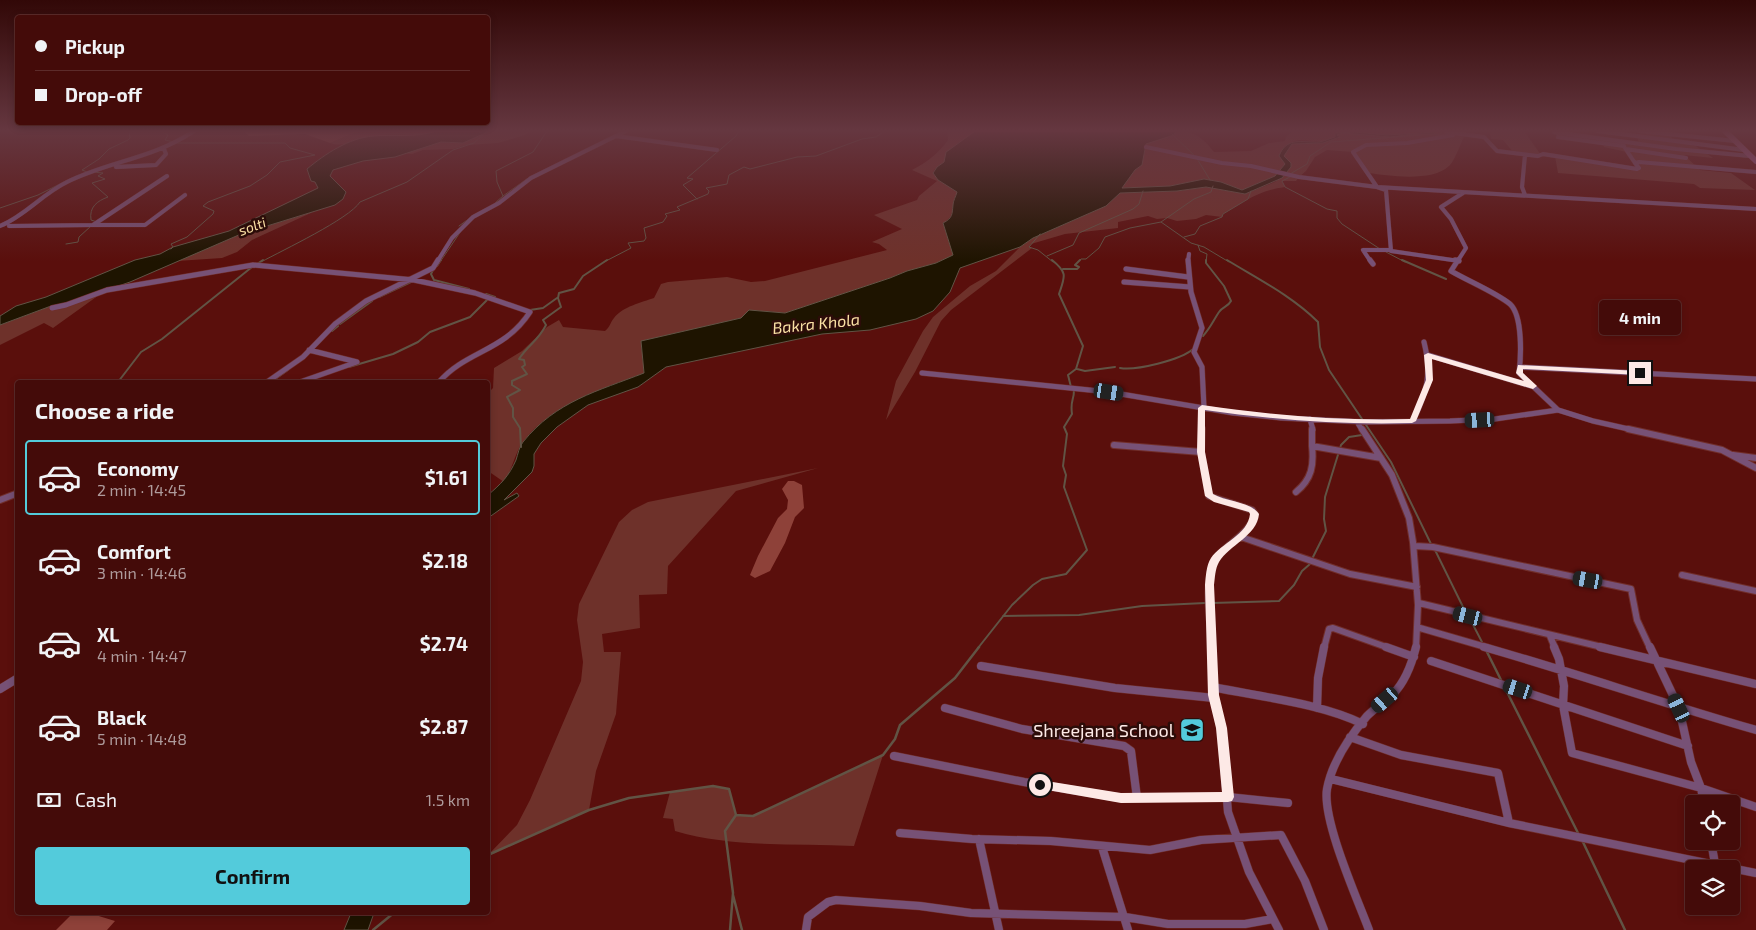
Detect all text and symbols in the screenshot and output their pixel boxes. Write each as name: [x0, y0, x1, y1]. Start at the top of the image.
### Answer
text: Pickup: [65, 35, 125, 58]
text: Drop-off: [65, 83, 142, 106]
water label: solti: [236, 213, 268, 239]
callout: 4 min: [1599, 300, 1681, 336]
text: 4 min: [1619, 308, 1661, 327]
water label: Bakra Khola: [771, 309, 861, 337]
route end: [1629, 362, 1651, 384]
car: [1093, 382, 1124, 402]
text: Choose a ride: [35, 397, 174, 423]
car: [1464, 412, 1495, 428]
icon: car: [37, 455, 82, 500]
text: Economy: [97, 457, 179, 480]
text: $1.61: [425, 466, 468, 489]
text: 2 min · 14:45: [97, 480, 186, 499]
icon: car: [37, 538, 82, 583]
text: Comfort: [97, 540, 171, 563]
text: $2.18: [422, 549, 468, 572]
text: 3 min · 14:46: [97, 563, 187, 582]
car: [1571, 570, 1604, 590]
car: [1451, 605, 1484, 627]
icon: car: [37, 621, 82, 666]
text: XL: [97, 623, 119, 646]
text: $2.74: [420, 632, 468, 655]
text: 4 min · 14:47: [97, 646, 187, 665]
car: [1501, 677, 1534, 701]
car: [1368, 684, 1401, 716]
car: [1665, 691, 1692, 725]
icon: car: [37, 704, 82, 749]
text: Black: [97, 706, 147, 729]
text: $2.87: [419, 715, 468, 738]
school or university icon: Shreejana School: [1179, 717, 1205, 743]
place label: Shreejana School: [1033, 719, 1175, 741]
text: 5 min · 14:48: [97, 729, 187, 748]
route start: [1029, 774, 1051, 796]
icon: cash: [35, 786, 63, 814]
text: Cash: [75, 788, 117, 811]
text: 1.5 km: [426, 790, 470, 809]
map controls: [1685, 795, 1740, 915]
button: locate: [1685, 795, 1740, 850]
button: Confirm: [35, 847, 470, 905]
button: layers: [1685, 860, 1740, 915]

